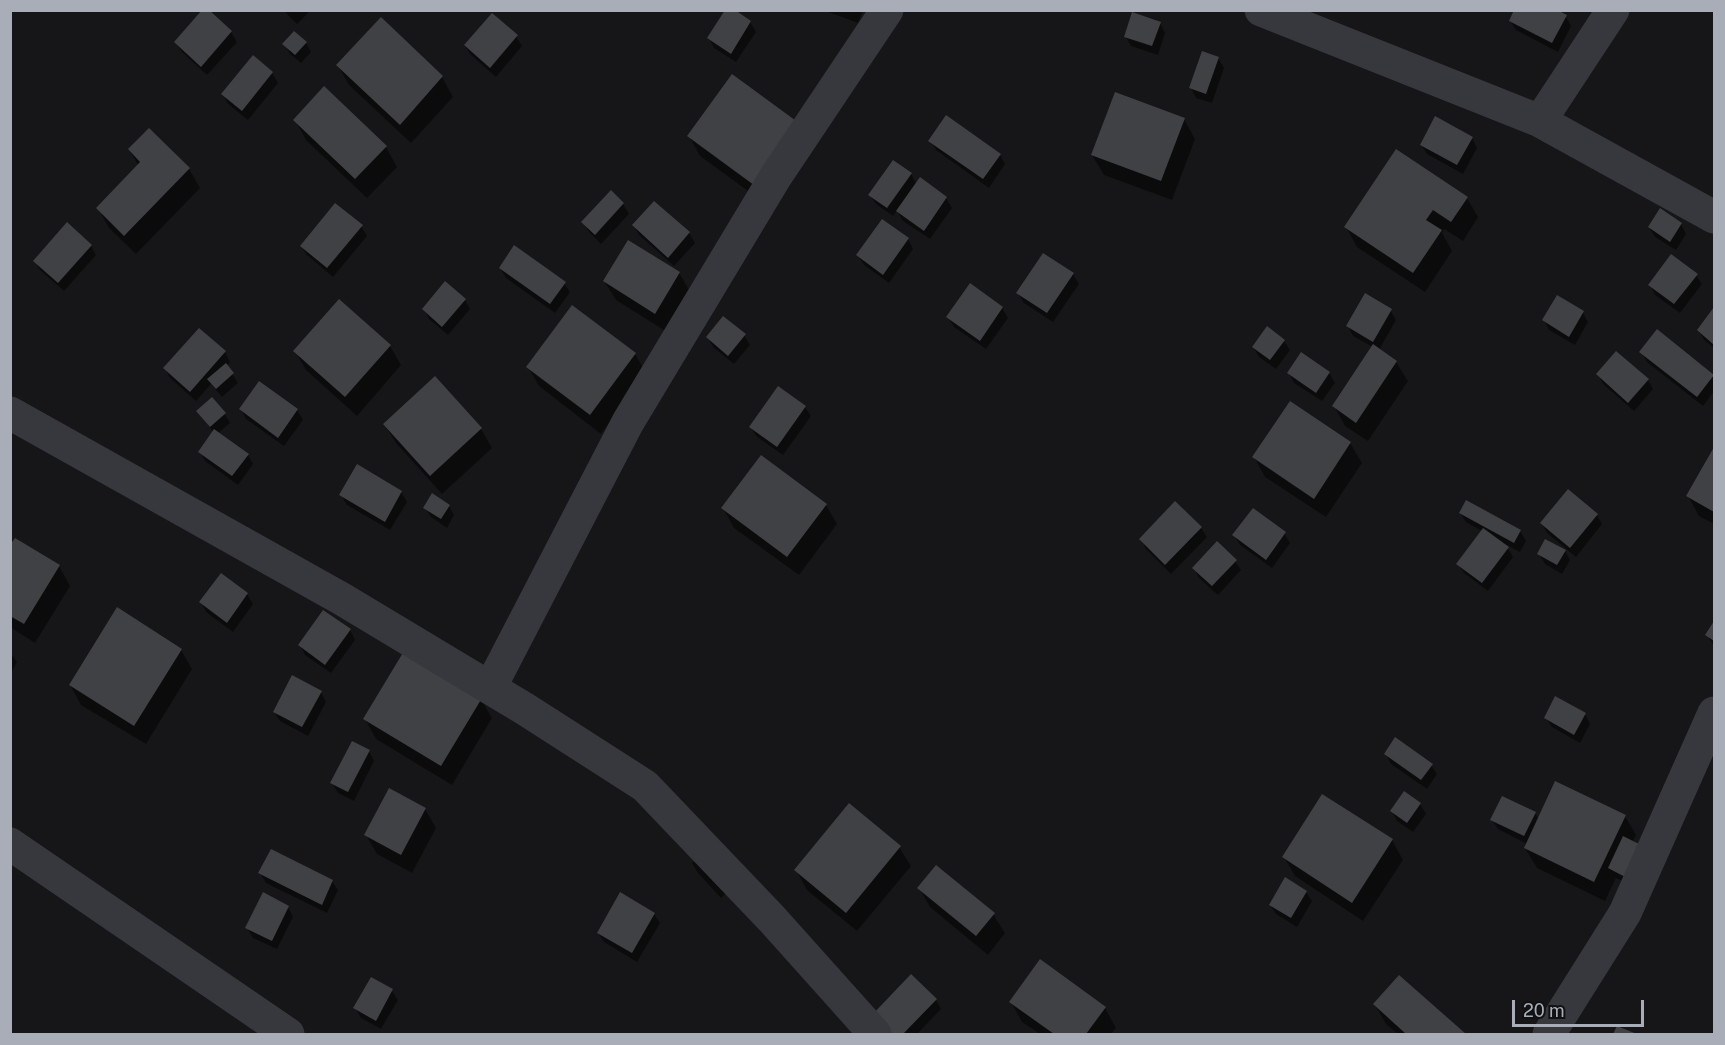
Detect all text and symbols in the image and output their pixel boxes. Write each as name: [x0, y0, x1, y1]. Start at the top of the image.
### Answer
scale bar: [1515, 988, 1647, 1026]
text: 20 m: [1523, 1000, 1565, 1021]

